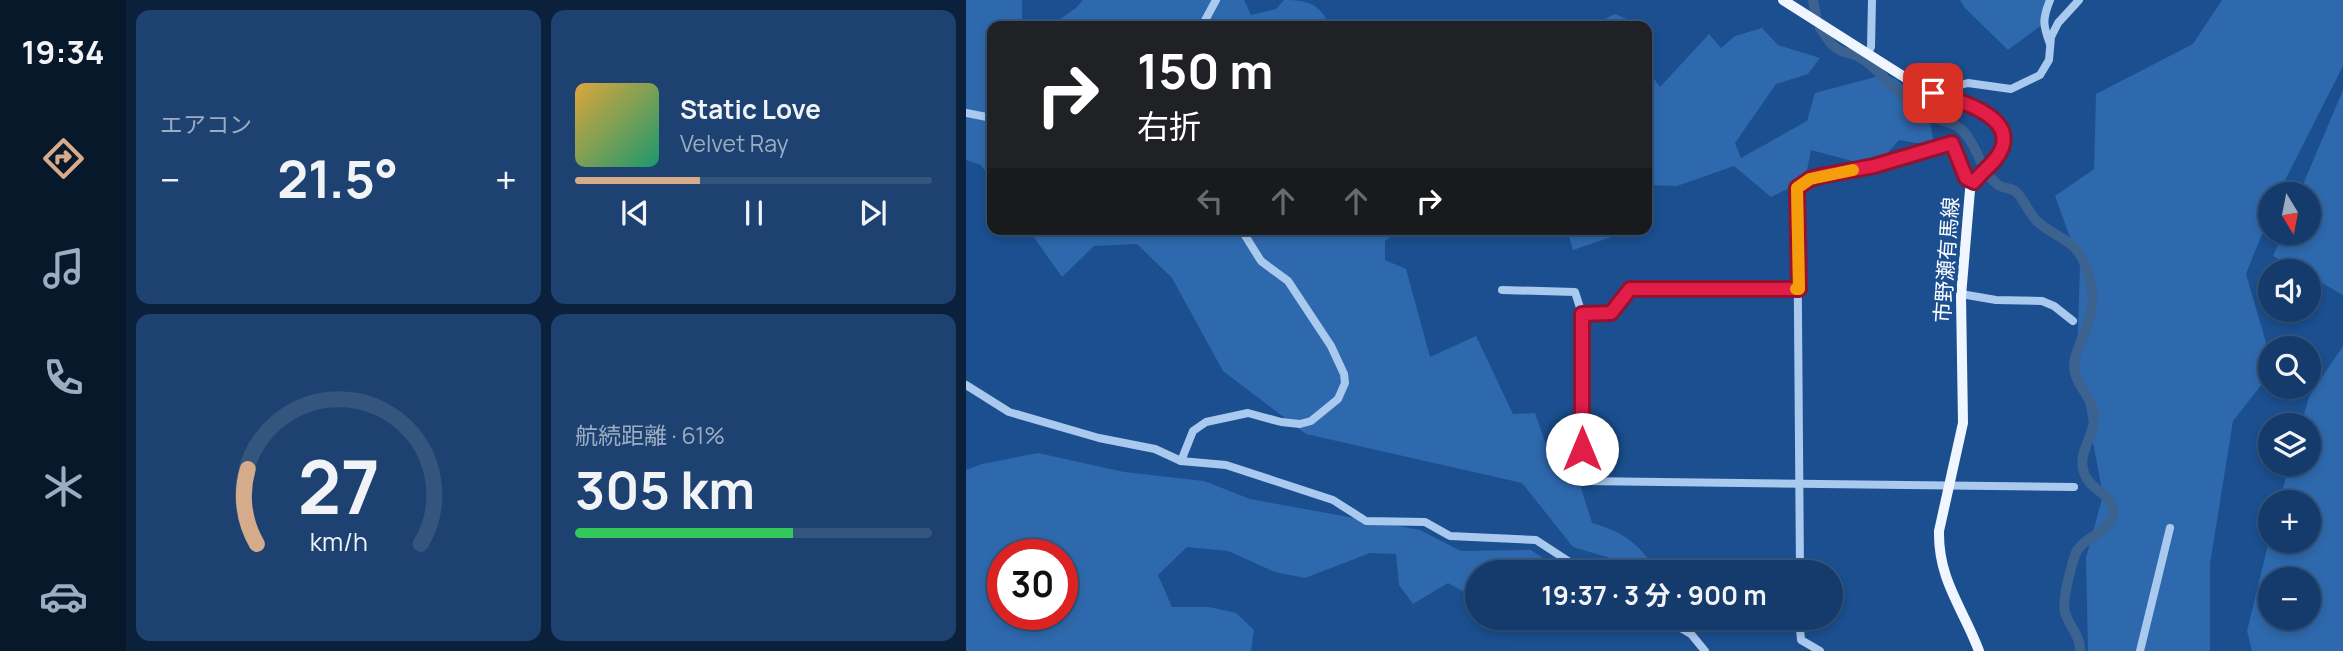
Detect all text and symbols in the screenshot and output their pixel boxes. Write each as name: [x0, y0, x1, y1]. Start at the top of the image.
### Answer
text: 19:34: [22, 30, 104, 74]
text: 150 m: [1137, 37, 1273, 104]
icon: right: [1022, 49, 1113, 140]
pin: [1903, 63, 1963, 123]
icon: arrive: [1914, 74, 1952, 112]
text: Static Love: [680, 91, 821, 127]
text: 右折: [1137, 104, 1201, 148]
text: エアコン: [160, 108, 252, 140]
text: Velvet Ray: [680, 127, 789, 159]
icon: directions: [39, 134, 88, 183]
text: 21.5°: [277, 143, 398, 214]
text: −: [160, 153, 181, 205]
text: +: [495, 153, 517, 205]
icon: left: [1191, 182, 1229, 220]
icon: ahead: [1264, 182, 1302, 220]
icon: ahead: [1337, 182, 1375, 220]
icon: right: [1410, 182, 1448, 220]
north arrow: [2258, 182, 2320, 245]
map controls: [2258, 182, 2321, 630]
icon: previous: [616, 194, 654, 232]
icon: pause: [735, 194, 773, 232]
icon: next: [854, 194, 892, 232]
street label: 市野瀬有馬線: [1928, 196, 1964, 324]
icon: music: [39, 244, 88, 293]
button: sound: [2258, 259, 2321, 322]
button: search: [2258, 336, 2321, 399]
icon: phone: [39, 353, 88, 402]
position arrow: [1545, 412, 1619, 486]
button: layers: [2258, 413, 2321, 476]
text: 航続距離 · 61%: [575, 419, 725, 451]
text: 27: [297, 436, 380, 536]
text: 305 km: [575, 454, 755, 525]
icon: climate: [39, 462, 88, 511]
button: +: [2258, 490, 2321, 553]
text: km/h: [309, 523, 368, 558]
speed limit sign: 30: [987, 539, 1078, 630]
button: −: [2258, 567, 2321, 630]
icon: car: [39, 572, 88, 621]
text: 19:37 · 3 分 · 900 m: [1541, 577, 1767, 613]

